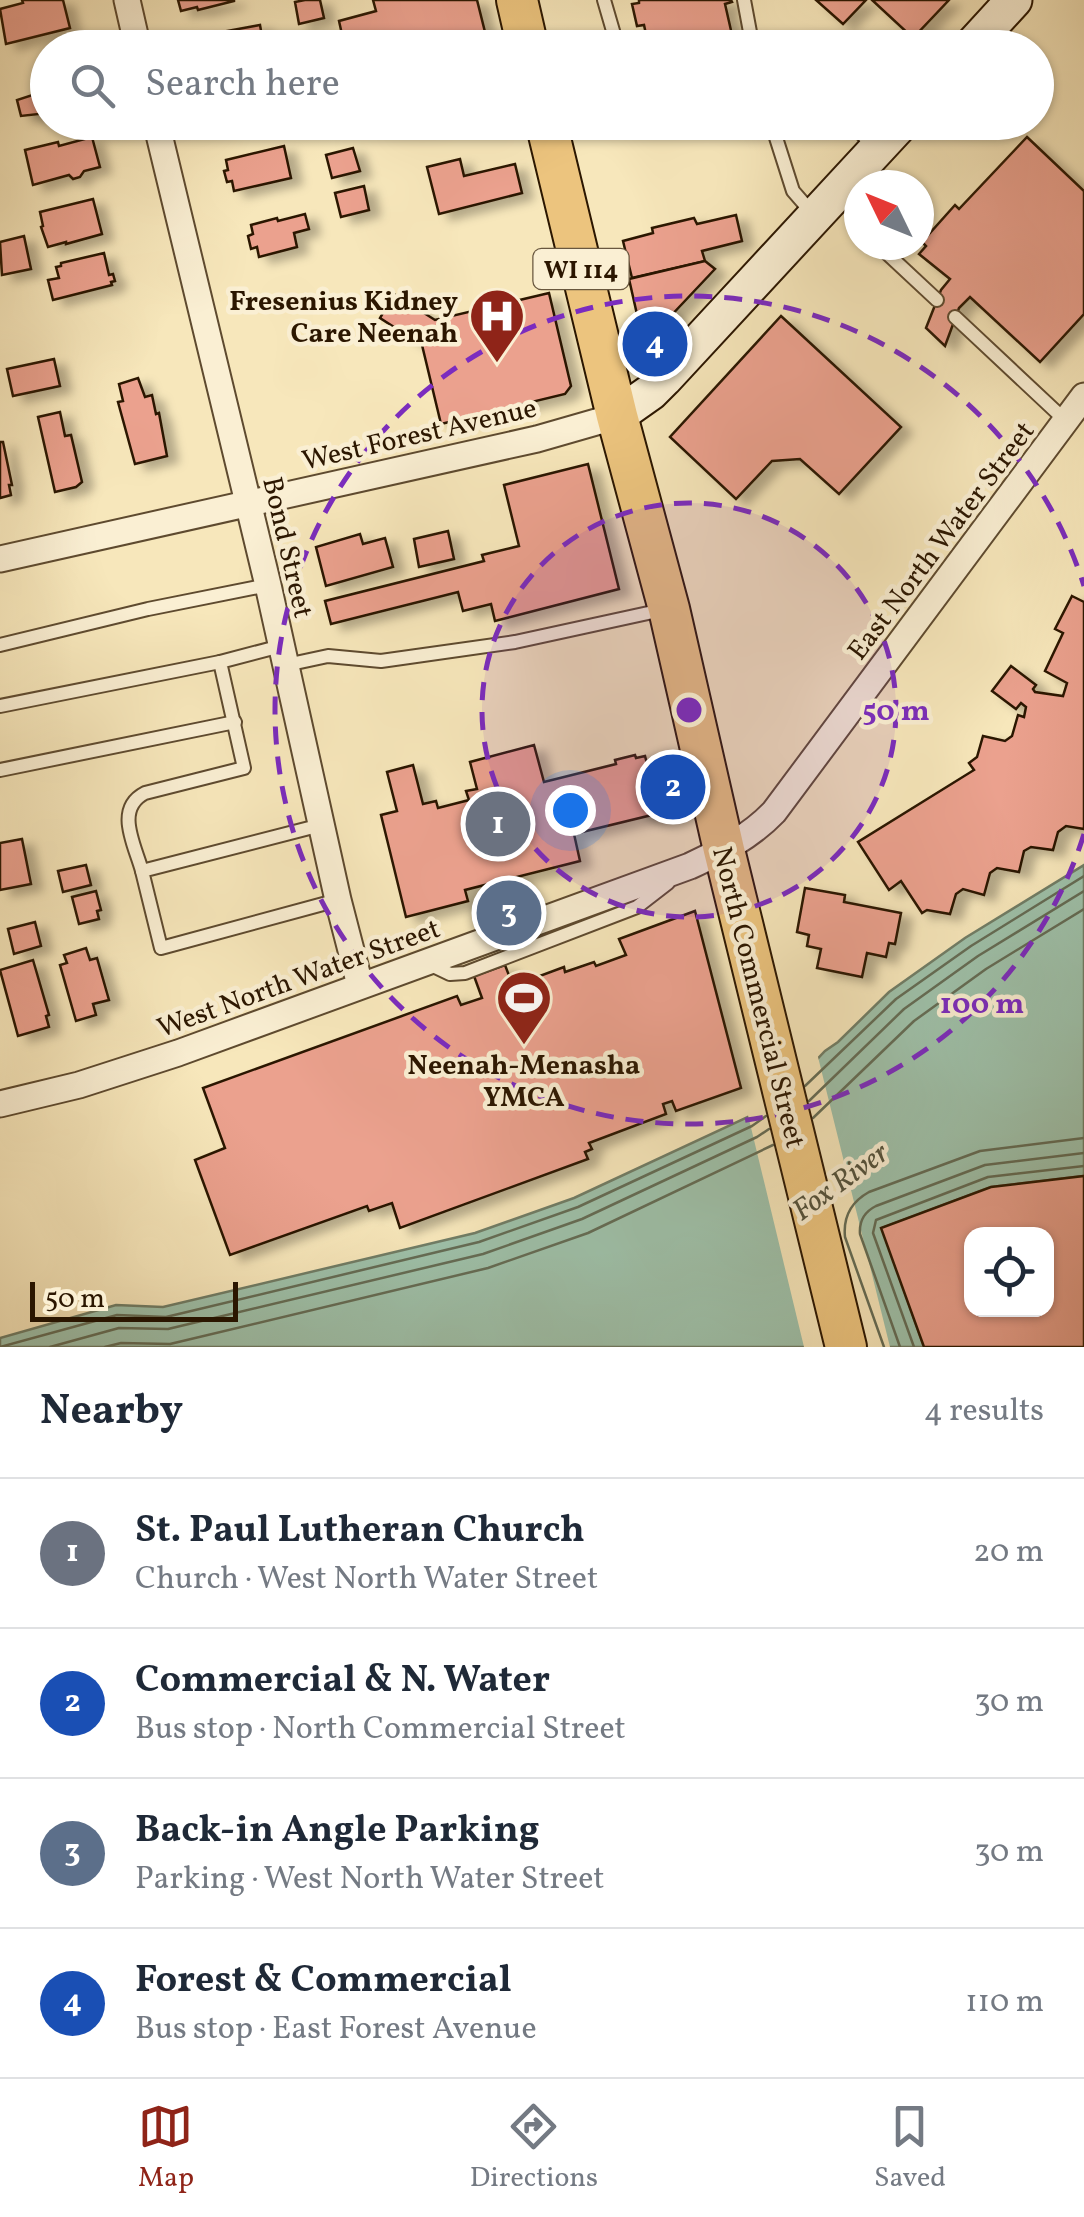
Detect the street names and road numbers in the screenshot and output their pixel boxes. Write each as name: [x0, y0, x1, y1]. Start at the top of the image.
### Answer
road number: WI 114: [534, 249, 628, 289]
street label: West Forest Avenue: [298, 389, 541, 481]
street label: East North Water Street: [839, 414, 1045, 669]
street label: Bond Street: [251, 473, 322, 622]
street label: North Commercial Street: [701, 843, 814, 1152]
street label: West North Water Street: [152, 910, 446, 1049]

